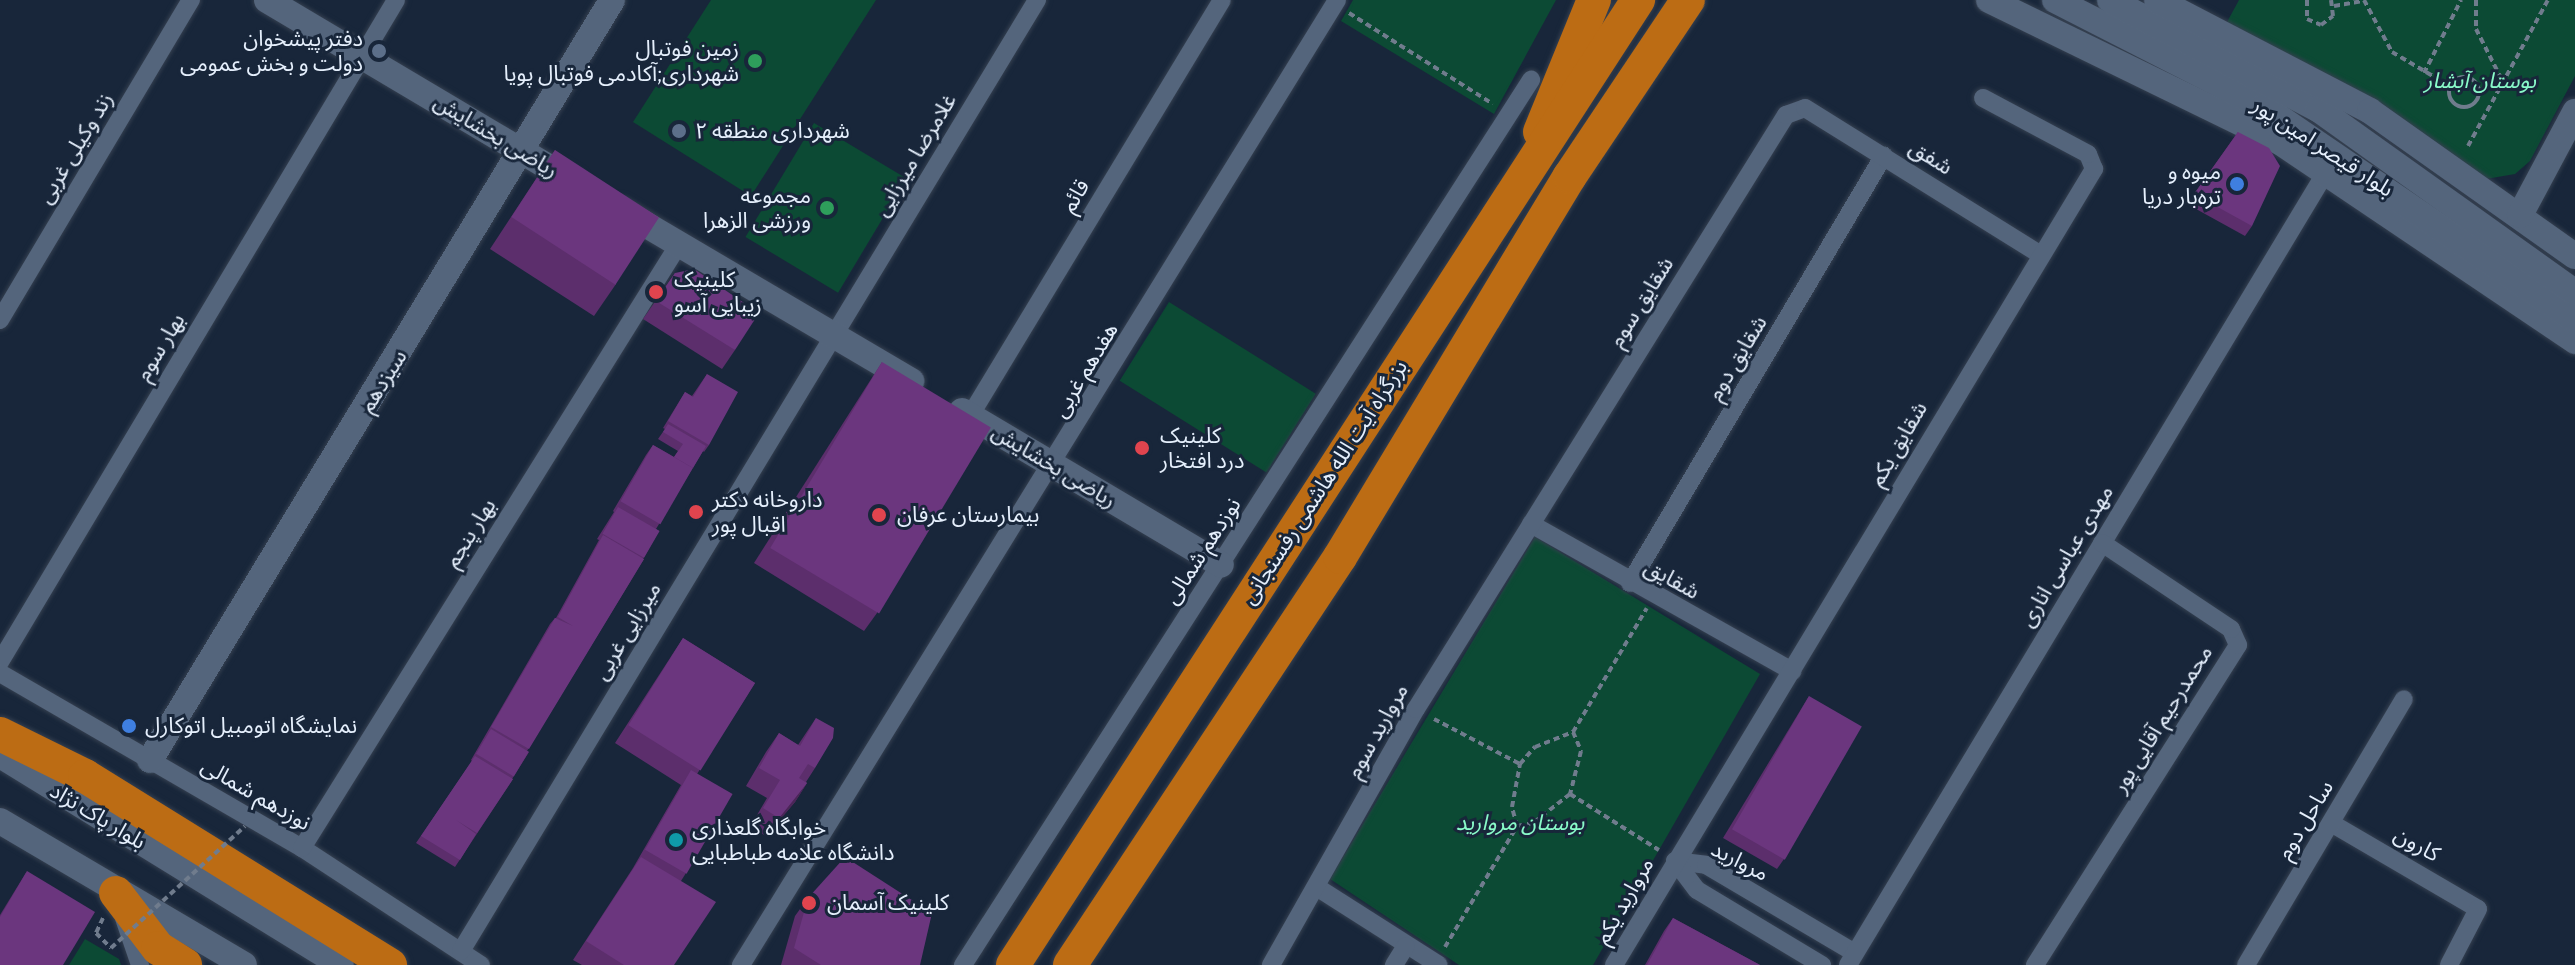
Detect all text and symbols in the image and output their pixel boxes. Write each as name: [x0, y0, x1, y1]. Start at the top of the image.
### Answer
place label: دفتر پیشخوان دولت و بخش عمومی: [180, 25, 363, 76]
place label: زمین فوتبال شهرداری;آکادمی فوتبال پویا: [504, 35, 739, 86]
marker: دفتر پیشخوان دولت و بخش عمومی: [370, 42, 388, 60]
marker: زمین فوتبال شهرداری;آکادمی فوتبال پویا: [746, 52, 764, 70]
park label: بوستان آبشار: [2424, 68, 2536, 94]
street label: زند وکیلی غربی: [32, 88, 118, 208]
street label: ریاضی بخشایش: [429, 89, 563, 183]
street label: غلامرضا میرزایی: [868, 89, 962, 221]
street label: بلوار قیصر امین پور: [2247, 92, 2399, 202]
place label: شهرداری منطقه ۲: [695, 118, 850, 144]
marker: شهرداری منطقه ۲: [670, 122, 688, 140]
street label: شفق: [1905, 134, 1957, 180]
place label: میوه و تره‌بار دریا: [2142, 158, 2221, 210]
street label: قائم: [1055, 174, 1095, 218]
marker: میوه و تره‌بار دریا: [2228, 175, 2246, 193]
place label: مجموعه ورزشی الزهرا: [703, 182, 811, 234]
marker: مجموعه ورزشی الزهرا: [818, 199, 836, 217]
street label: شقایق سوم: [1603, 252, 1679, 352]
place label: کلینیک زیبایی آسو: [674, 266, 762, 318]
marker: کلینیک زیبایی آسو: [645, 281, 667, 303]
street label: بهار سوم: [130, 308, 190, 386]
street label: شقایق دوم: [1701, 311, 1773, 405]
street label: هفدهم غربی: [1046, 318, 1124, 422]
street label: سیزدهم: [354, 345, 412, 417]
street label: بزرگراه آیت الله هاشمی رفسنجانی: [1235, 355, 1413, 609]
street label: شقایق یکم: [1863, 397, 1933, 491]
street label: ریاضی بخشایش: [987, 419, 1121, 513]
place label: کلینیک درد افتخار: [1160, 422, 1245, 474]
marker: کلینیک درد افتخار: [1131, 437, 1153, 459]
street label: مهدی عباسی اناری: [2013, 480, 2119, 632]
place label: داروخانه دکتر اقبال پور: [712, 486, 822, 538]
street label: نوزدهم شمالی: [1158, 493, 1246, 609]
street label: بهار پنجم: [439, 494, 501, 572]
place label: بیمارستان عرفان: [897, 502, 1039, 528]
marker: داروخانه دکتر اقبال پور: [687, 503, 705, 521]
marker: بیمارستان عرفان: [868, 504, 890, 526]
street label: شقایق: [1640, 553, 1704, 605]
street label: میرزایی غربی: [587, 577, 667, 685]
street label: محمدرحیم آقایی پور: [2106, 640, 2218, 798]
street label: مروارید سوم: [1340, 679, 1414, 783]
place label: نمایشگاه اتومبیل اتوکارل: [145, 713, 357, 739]
marker: نمایشگاه اتومبیل اتوکارل: [120, 717, 138, 735]
street label: نوزدهم شمالی: [197, 752, 315, 836]
street label: ساحل دوم: [2271, 775, 2339, 865]
street label: بلوار پاک نژاد: [45, 777, 151, 855]
park label: بوستان مروارید: [1456, 810, 1584, 836]
place label: خوابگاه گلعذاری دانشگاه علامه طباطبایی: [692, 814, 895, 866]
street label: کارون: [2389, 821, 2445, 867]
marker: خوابگاه گلعذاری دانشگاه علامه طباطبایی: [667, 831, 685, 849]
street label: مروارید: [1707, 835, 1773, 887]
street label: مروارید یکم: [1589, 853, 1659, 949]
place label: کلینیک آسمان: [827, 890, 949, 916]
marker: کلینیک آسمان: [798, 892, 820, 914]

